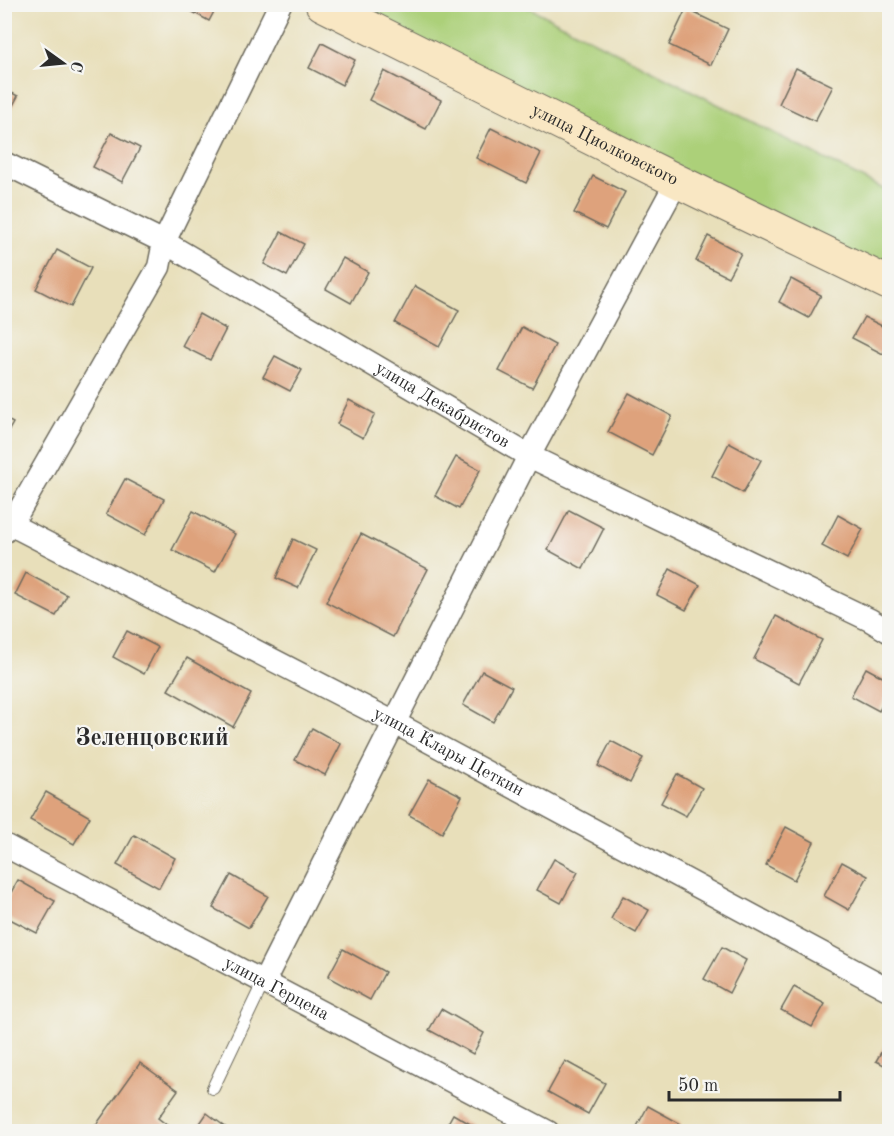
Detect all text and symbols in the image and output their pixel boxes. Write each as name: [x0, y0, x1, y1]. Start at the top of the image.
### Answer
north arrow: [33, 33, 93, 93]
text: С: [66, 59, 85, 74]
street label: улица Циолковского: [528, 101, 681, 189]
street label: улица Декабристов: [372, 359, 513, 451]
street label: улица Клары Цеткин: [370, 704, 527, 800]
district label: Зеленцовский: [75, 727, 229, 751]
street label: улица Герцена: [221, 954, 332, 1024]
scale bar: [669, 1064, 840, 1102]
text: 50 m: [678, 1077, 718, 1095]

